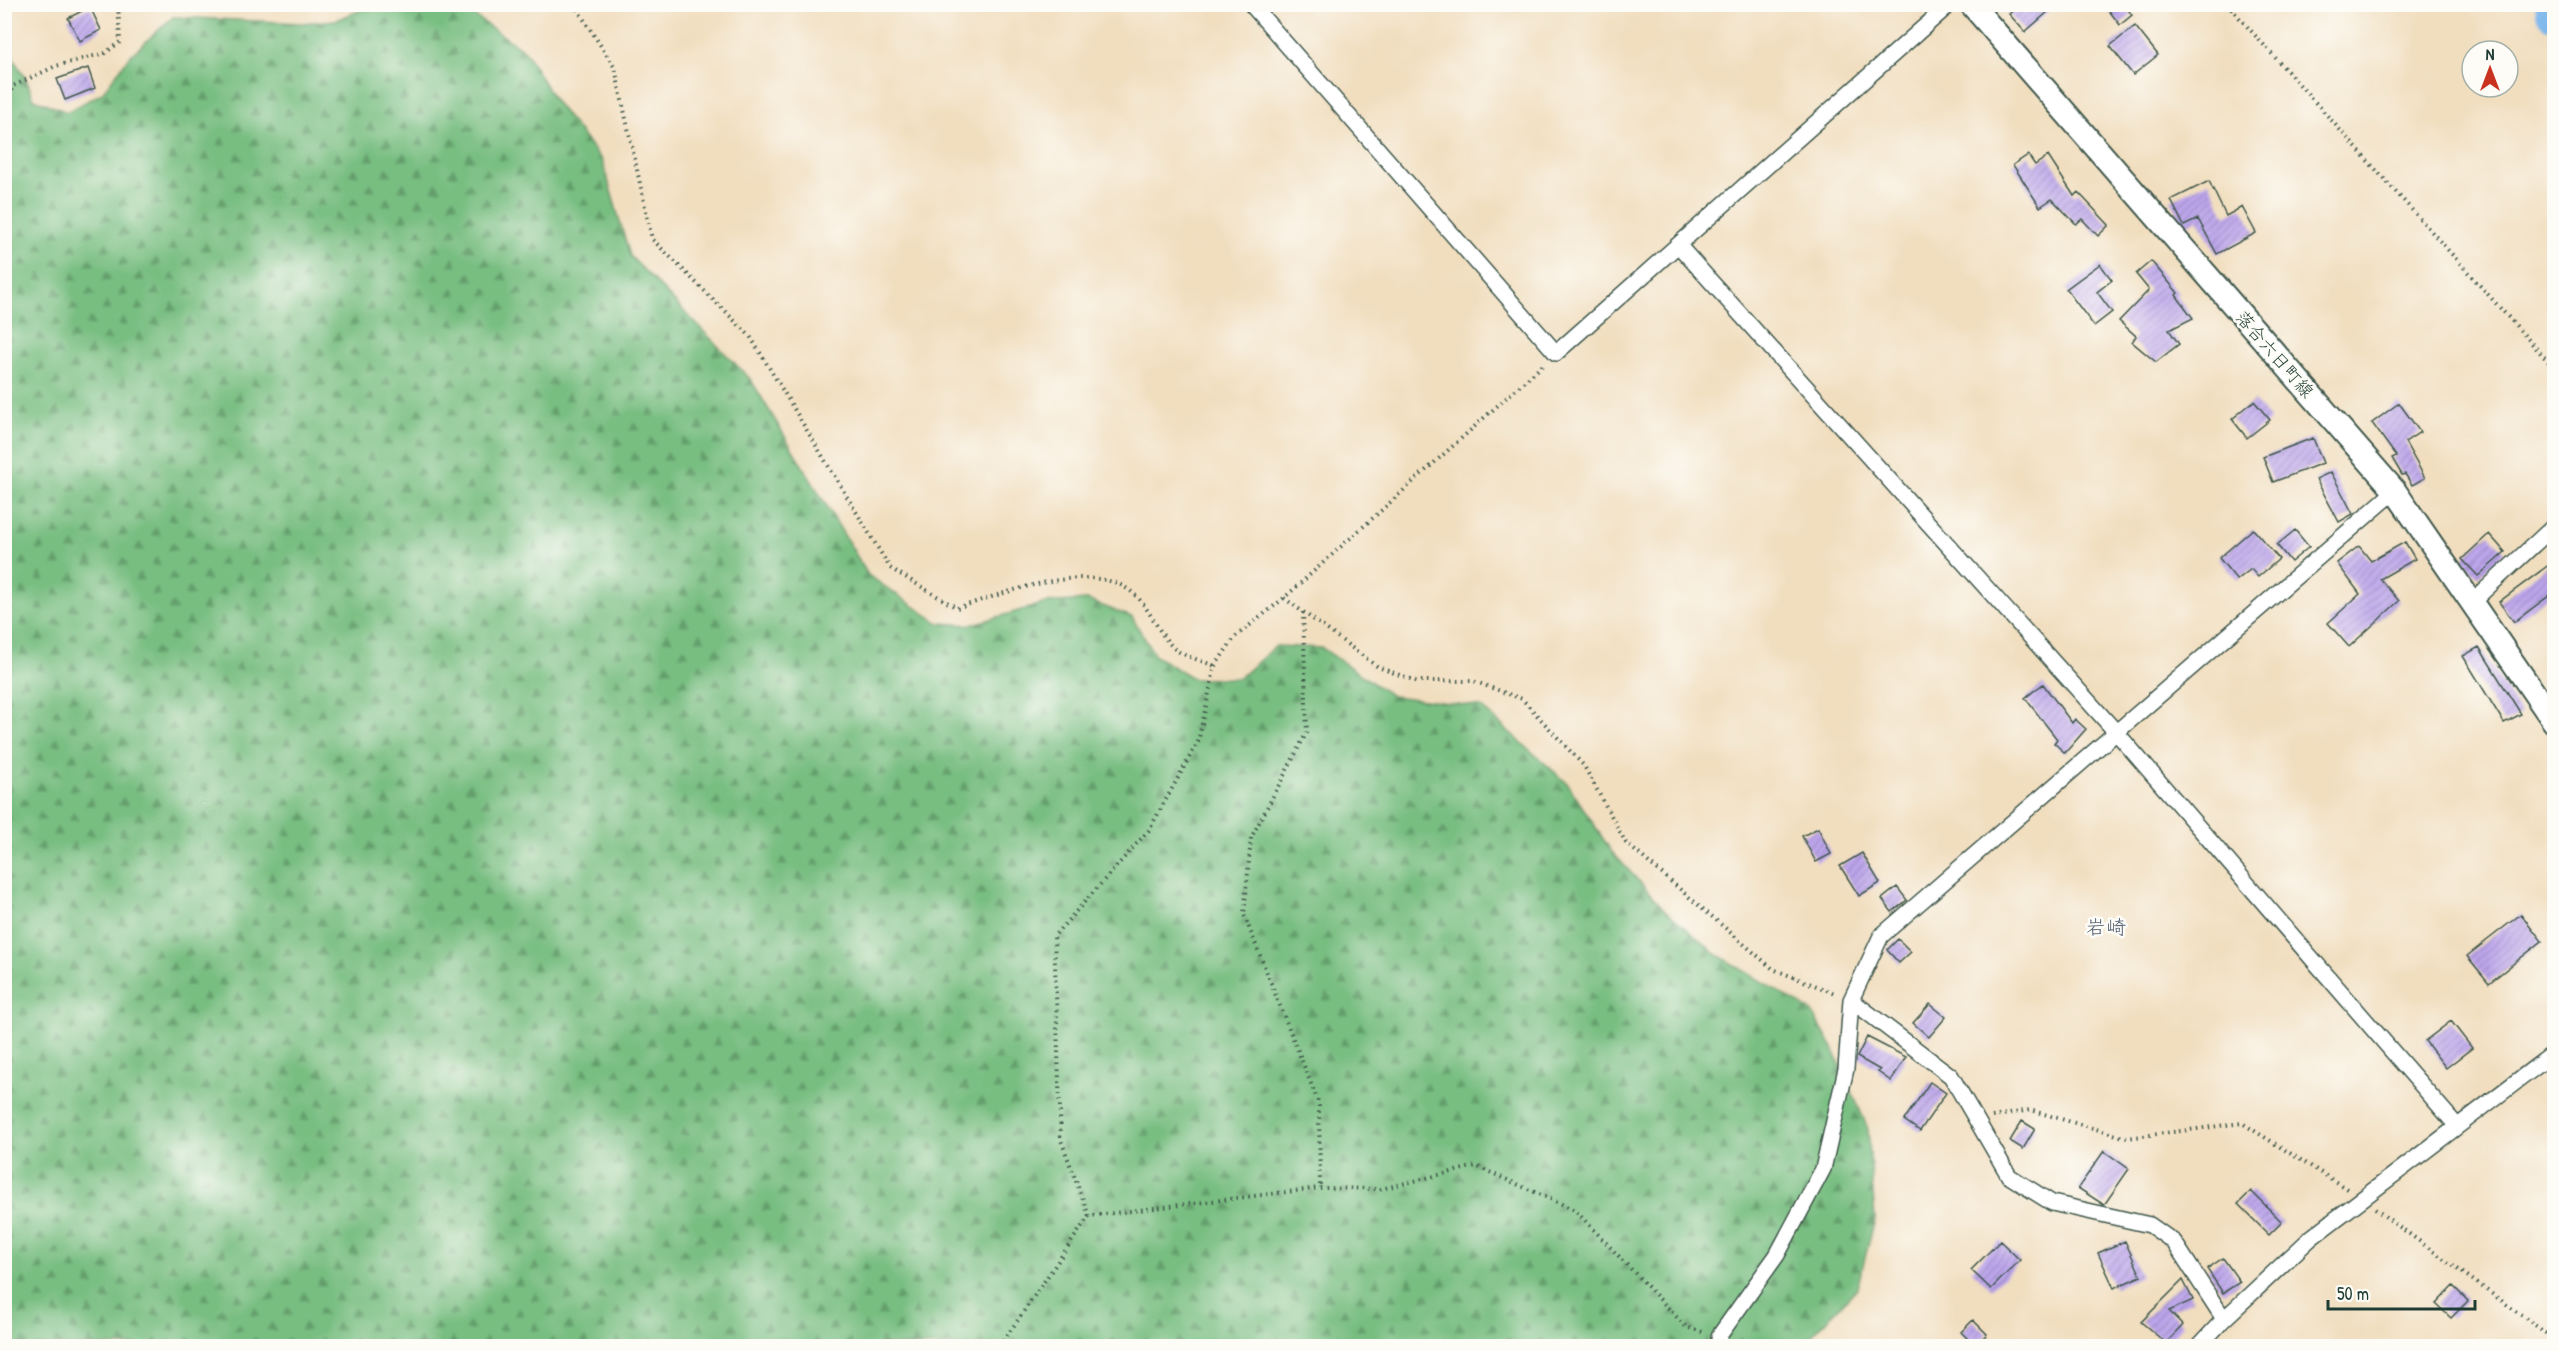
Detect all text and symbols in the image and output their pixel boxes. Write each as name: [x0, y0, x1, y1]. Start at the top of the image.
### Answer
north arrow: [2460, 39, 2520, 99]
text: N: [2486, 43, 2495, 65]
street label: 落合六日町線: [2230, 305, 2320, 403]
district label: 岩崎: [2086, 913, 2126, 940]
scale bar: [2328, 1273, 2475, 1311]
text: 50 m: [2337, 1281, 2369, 1306]

